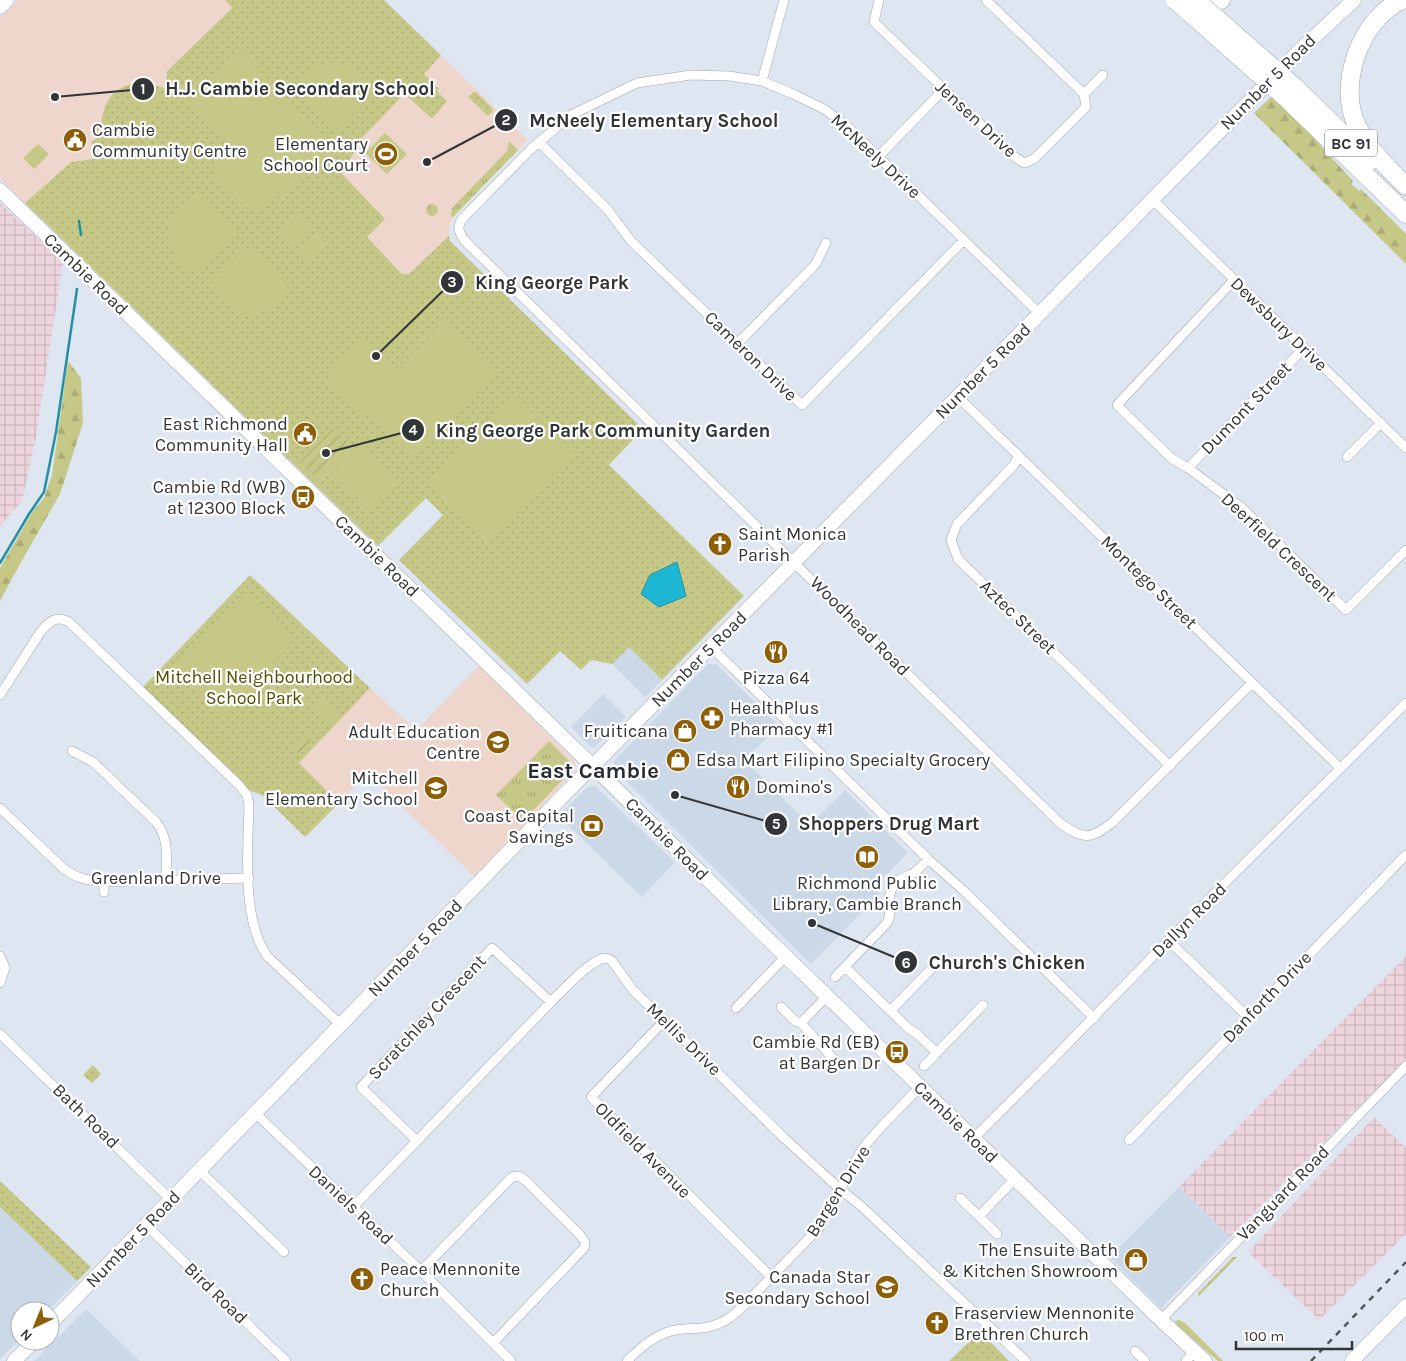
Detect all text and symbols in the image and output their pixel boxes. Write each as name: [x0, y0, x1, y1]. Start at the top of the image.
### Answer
street label: Number 5 Road: [1215, 29, 1321, 135]
callout: H.J. Cambie Secondary School: [130, 72, 445, 106]
street label: Jensen Drive: [931, 76, 1021, 162]
text: H.J. Cambie Secondary School: [165, 78, 435, 100]
text: 1: [140, 80, 146, 98]
callout: McNeely Elementary School: [494, 103, 788, 137]
street label: McNeely Drive: [826, 109, 926, 203]
text: McNeely Elementary School: [529, 110, 779, 132]
text: 2: [501, 111, 511, 129]
place label: Cambie Community Centre: [92, 119, 247, 162]
public building icon: Cambie Community Centre: [62, 127, 88, 153]
road number: BC 91: [1325, 130, 1377, 156]
place label: Elementary School Court: [263, 133, 369, 176]
sports icon: Elementary School Court: [373, 141, 399, 167]
street label: Cambie Road: [39, 228, 133, 320]
callout: King George Park: [440, 265, 639, 299]
text: King George Park: [475, 272, 629, 294]
street label: Dewsbury Drive: [1226, 272, 1332, 376]
text: 3: [447, 273, 457, 291]
street label: Cameron Drive: [700, 306, 802, 406]
street label: Number 5 Road: [930, 318, 1036, 424]
street label: Dumont Street: [1196, 357, 1296, 459]
place label: East Richmond Community Hall: [155, 413, 288, 456]
callout: King George Park Community Garden: [400, 413, 780, 447]
text: King George Park Community Garden: [436, 420, 770, 442]
public building icon: East Richmond Community Hall: [292, 421, 318, 447]
text: 4: [409, 421, 418, 439]
place label: Cambie Rd (WB) at 12300 Block: [153, 476, 286, 519]
bus stop icon: Cambie Rd (WB) at 12300 Block: [290, 484, 316, 510]
street label: Deerfield Crescent: [1217, 488, 1342, 606]
street label: Cambie Road: [330, 510, 424, 602]
place label: Saint Monica Parish: [738, 523, 847, 566]
street label: Montego Street: [1096, 530, 1202, 634]
church icon: Saint Monica Parish: [707, 531, 733, 557]
street label: Woodhead Road: [805, 571, 915, 681]
street label: Aztec Street: [975, 575, 1061, 659]
street label: Number 5 Road: [646, 606, 752, 712]
restaurant icon: Pizza 64: [763, 639, 789, 665]
park label: Mitchell Neighbourhood School Park: [155, 666, 353, 709]
place label: Pizza 64: [743, 667, 809, 689]
place label: HealthPlus Pharmacy #1: [730, 697, 833, 740]
pharmacy icon: HealthPlus Pharmacy #1: [699, 705, 725, 731]
shop icon: Fruiticana: [672, 718, 698, 744]
place label: Fruiticana: [584, 720, 668, 742]
place label: Adult Education Centre: [348, 721, 480, 764]
school or university icon: Adult Education Centre: [485, 729, 511, 755]
shop icon: Edsa Mart Filipino Specialty Grocery: [665, 747, 691, 773]
place label: Edsa Mart Filipino Specialty Grocery: [696, 749, 991, 771]
district label: East Cambie: [527, 758, 659, 784]
place label: Mitchell Elementary School: [265, 767, 418, 810]
restaurant icon: Domino's: [725, 774, 751, 800]
school or university icon: Mitchell Elementary School: [423, 775, 449, 801]
place label: Domino's: [756, 776, 833, 798]
street label: Cambie Road: [621, 793, 713, 885]
place label: Coast Capital Savings: [464, 805, 574, 848]
callout: Shoppers Drug Mart: [763, 807, 990, 841]
bank icon: Coast Capital Savings: [579, 813, 605, 839]
text: Shoppers Drug Mart: [798, 813, 980, 835]
text: 5: [772, 815, 781, 833]
library icon: Richmond Public Library, Cambie Branch: [854, 844, 880, 870]
street label: Greenland Drive: [91, 867, 221, 889]
place label: Richmond Public Library, Cambie Branch: [772, 872, 962, 915]
street label: Dallyn Road: [1147, 878, 1231, 962]
street label: Number 5 Road: [363, 895, 467, 1001]
callout: Church's Chicken: [894, 945, 1095, 979]
street label: Danforth Drive: [1218, 947, 1316, 1047]
street label: Scratchley Crescent: [363, 950, 491, 1084]
text: Church's Chicken: [929, 952, 1085, 974]
text: 6: [901, 954, 911, 972]
street label: Mellis Drive: [642, 998, 726, 1080]
place label: Cambie Rd (EB) at Bargen Dr: [753, 1031, 880, 1074]
bus stop icon: Cambie Rd (EB) at Bargen Dr: [884, 1039, 910, 1065]
street label: Cambie Road: [909, 1076, 1003, 1168]
street label: Bath Road: [48, 1079, 124, 1153]
street label: Oldfield Avenue: [590, 1097, 696, 1203]
street label: Bargen Drive: [801, 1141, 875, 1241]
street label: Vanguard Road: [1232, 1141, 1334, 1245]
street label: Daniels Road: [304, 1160, 398, 1250]
street label: Number 5 Road: [81, 1186, 185, 1292]
place label: The Ensuite Bath & Kitchen Showroom: [942, 1239, 1118, 1282]
shop icon: The Ensuite Bath & Kitchen Showroom: [1123, 1247, 1149, 1273]
street label: Bird Road: [180, 1257, 252, 1329]
place label: Peace Mennonite Church: [380, 1258, 520, 1301]
church icon: Peace Mennonite Church: [349, 1266, 375, 1292]
place label: Canada Star Secondary School: [724, 1266, 870, 1309]
school or university icon: Canada Star Secondary School: [874, 1274, 900, 1300]
north arrow: [10, 1301, 60, 1351]
place label: Fraserview Mennonite Brethren Church: [954, 1302, 1134, 1345]
church icon: Fraserview Mennonite Brethren Church: [924, 1310, 950, 1336]
scale bar: [1236, 1318, 1352, 1350]
text: N: [17, 1325, 36, 1345]
text: 100 m: [1244, 1327, 1284, 1345]

